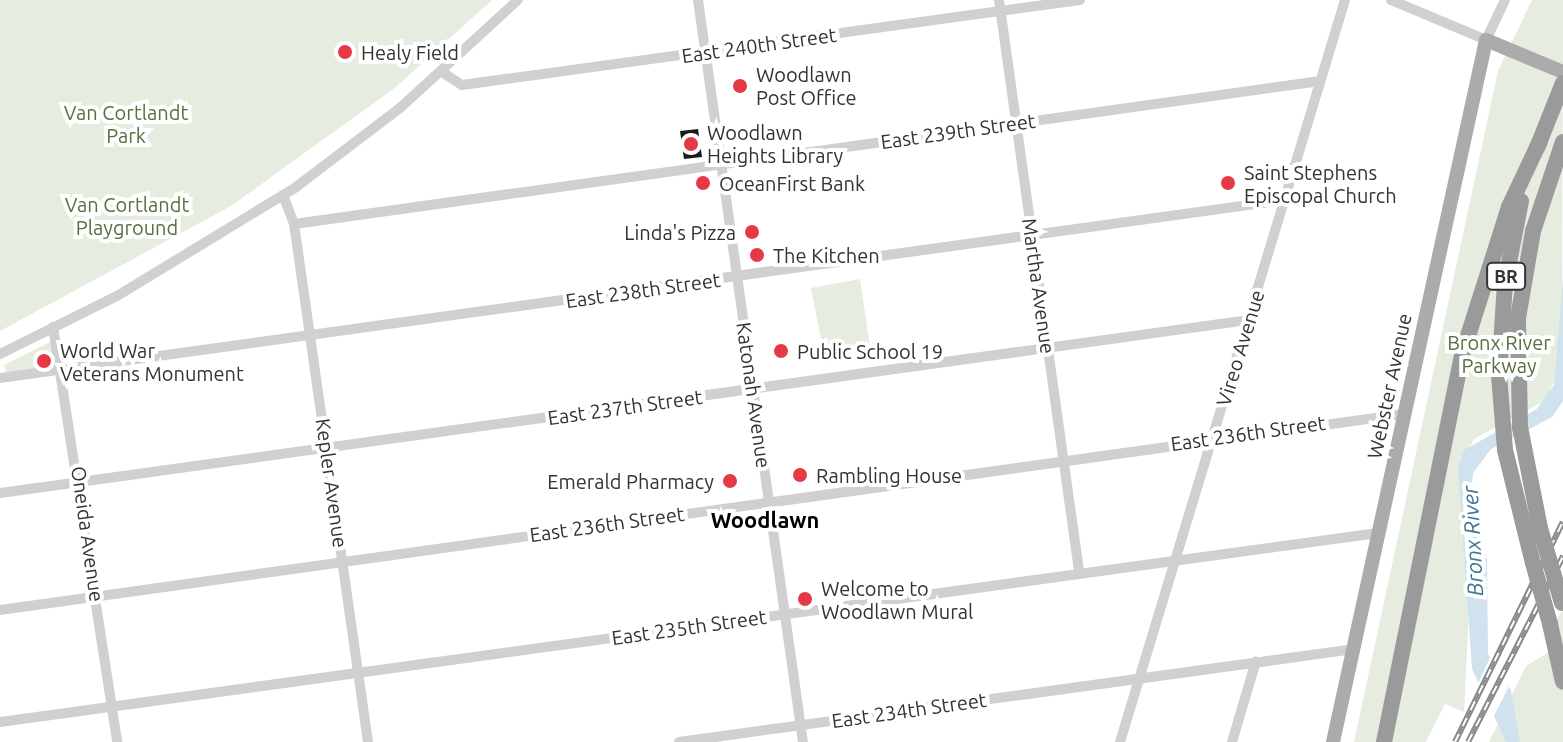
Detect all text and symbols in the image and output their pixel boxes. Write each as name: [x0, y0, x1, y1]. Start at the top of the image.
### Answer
street label: East 240th Street: [680, 22, 838, 68]
place label: Healy Field: [361, 40, 459, 64]
marker: Healy Field: [336, 43, 354, 61]
place label: Woodlawn Post Office: [756, 62, 856, 109]
marker: Woodlawn Post Office: [731, 77, 749, 95]
park label: Van Cortlandt Park: [64, 101, 188, 148]
street label: East 239th Street: [879, 108, 1037, 154]
place label: Woodlawn Heights Library: [707, 120, 843, 167]
marker: Woodlawn Heights Library: [682, 135, 700, 153]
place label: Saint Stephens Episcopal Church: [1244, 160, 1397, 207]
place label: OceanFirst Bank: [719, 171, 865, 195]
marker: OceanFirst Bank: [694, 174, 712, 192]
marker: Saint Stephens Episcopal Church: [1219, 174, 1237, 192]
park label: Van Cortlandt Playground: [65, 192, 189, 239]
street label: Martha Avenue: [1018, 217, 1060, 355]
place label: Linda's Pizza: [624, 220, 736, 244]
marker: Linda's Pizza: [743, 223, 761, 241]
place label: The Kitchen: [773, 243, 880, 267]
marker: The Kitchen: [748, 246, 766, 264]
road number: BR: [1486, 262, 1526, 290]
street label: East 238th Street: [564, 267, 722, 313]
street label: Vireo Avenue: [1211, 287, 1269, 409]
street label: Webster Avenue: [1362, 311, 1416, 461]
street label: Katonah Avenue: [732, 321, 776, 469]
park label: Bronx River Parkway: [1447, 330, 1551, 377]
place label: World War Veterans Monument: [60, 338, 244, 385]
place label: Public School 19: [797, 339, 943, 363]
marker: Public School 19: [772, 342, 790, 360]
marker: World War Veterans Monument: [35, 352, 53, 370]
street label: East 237th Street: [546, 384, 704, 430]
street label: East 236th Street: [1169, 410, 1327, 456]
street label: Kepler Avenue: [311, 417, 353, 549]
place label: Rambling House: [816, 463, 962, 487]
street label: Oneida Avenue: [67, 465, 109, 603]
marker: Rambling House: [791, 466, 809, 484]
place label: Emerald Pharmacy: [547, 469, 714, 493]
marker: Emerald Pharmacy: [721, 472, 739, 490]
water label: Bronx River: [1456, 485, 1488, 597]
street label: East 236th Street: [528, 501, 686, 547]
district label: Woodlawn: [711, 507, 819, 533]
place label: Welcome to Woodlawn Mural: [821, 576, 973, 623]
marker: Welcome to Woodlawn Mural: [796, 590, 814, 608]
street label: East 235th Street: [610, 604, 768, 650]
street label: East 234th Street: [830, 687, 988, 733]

